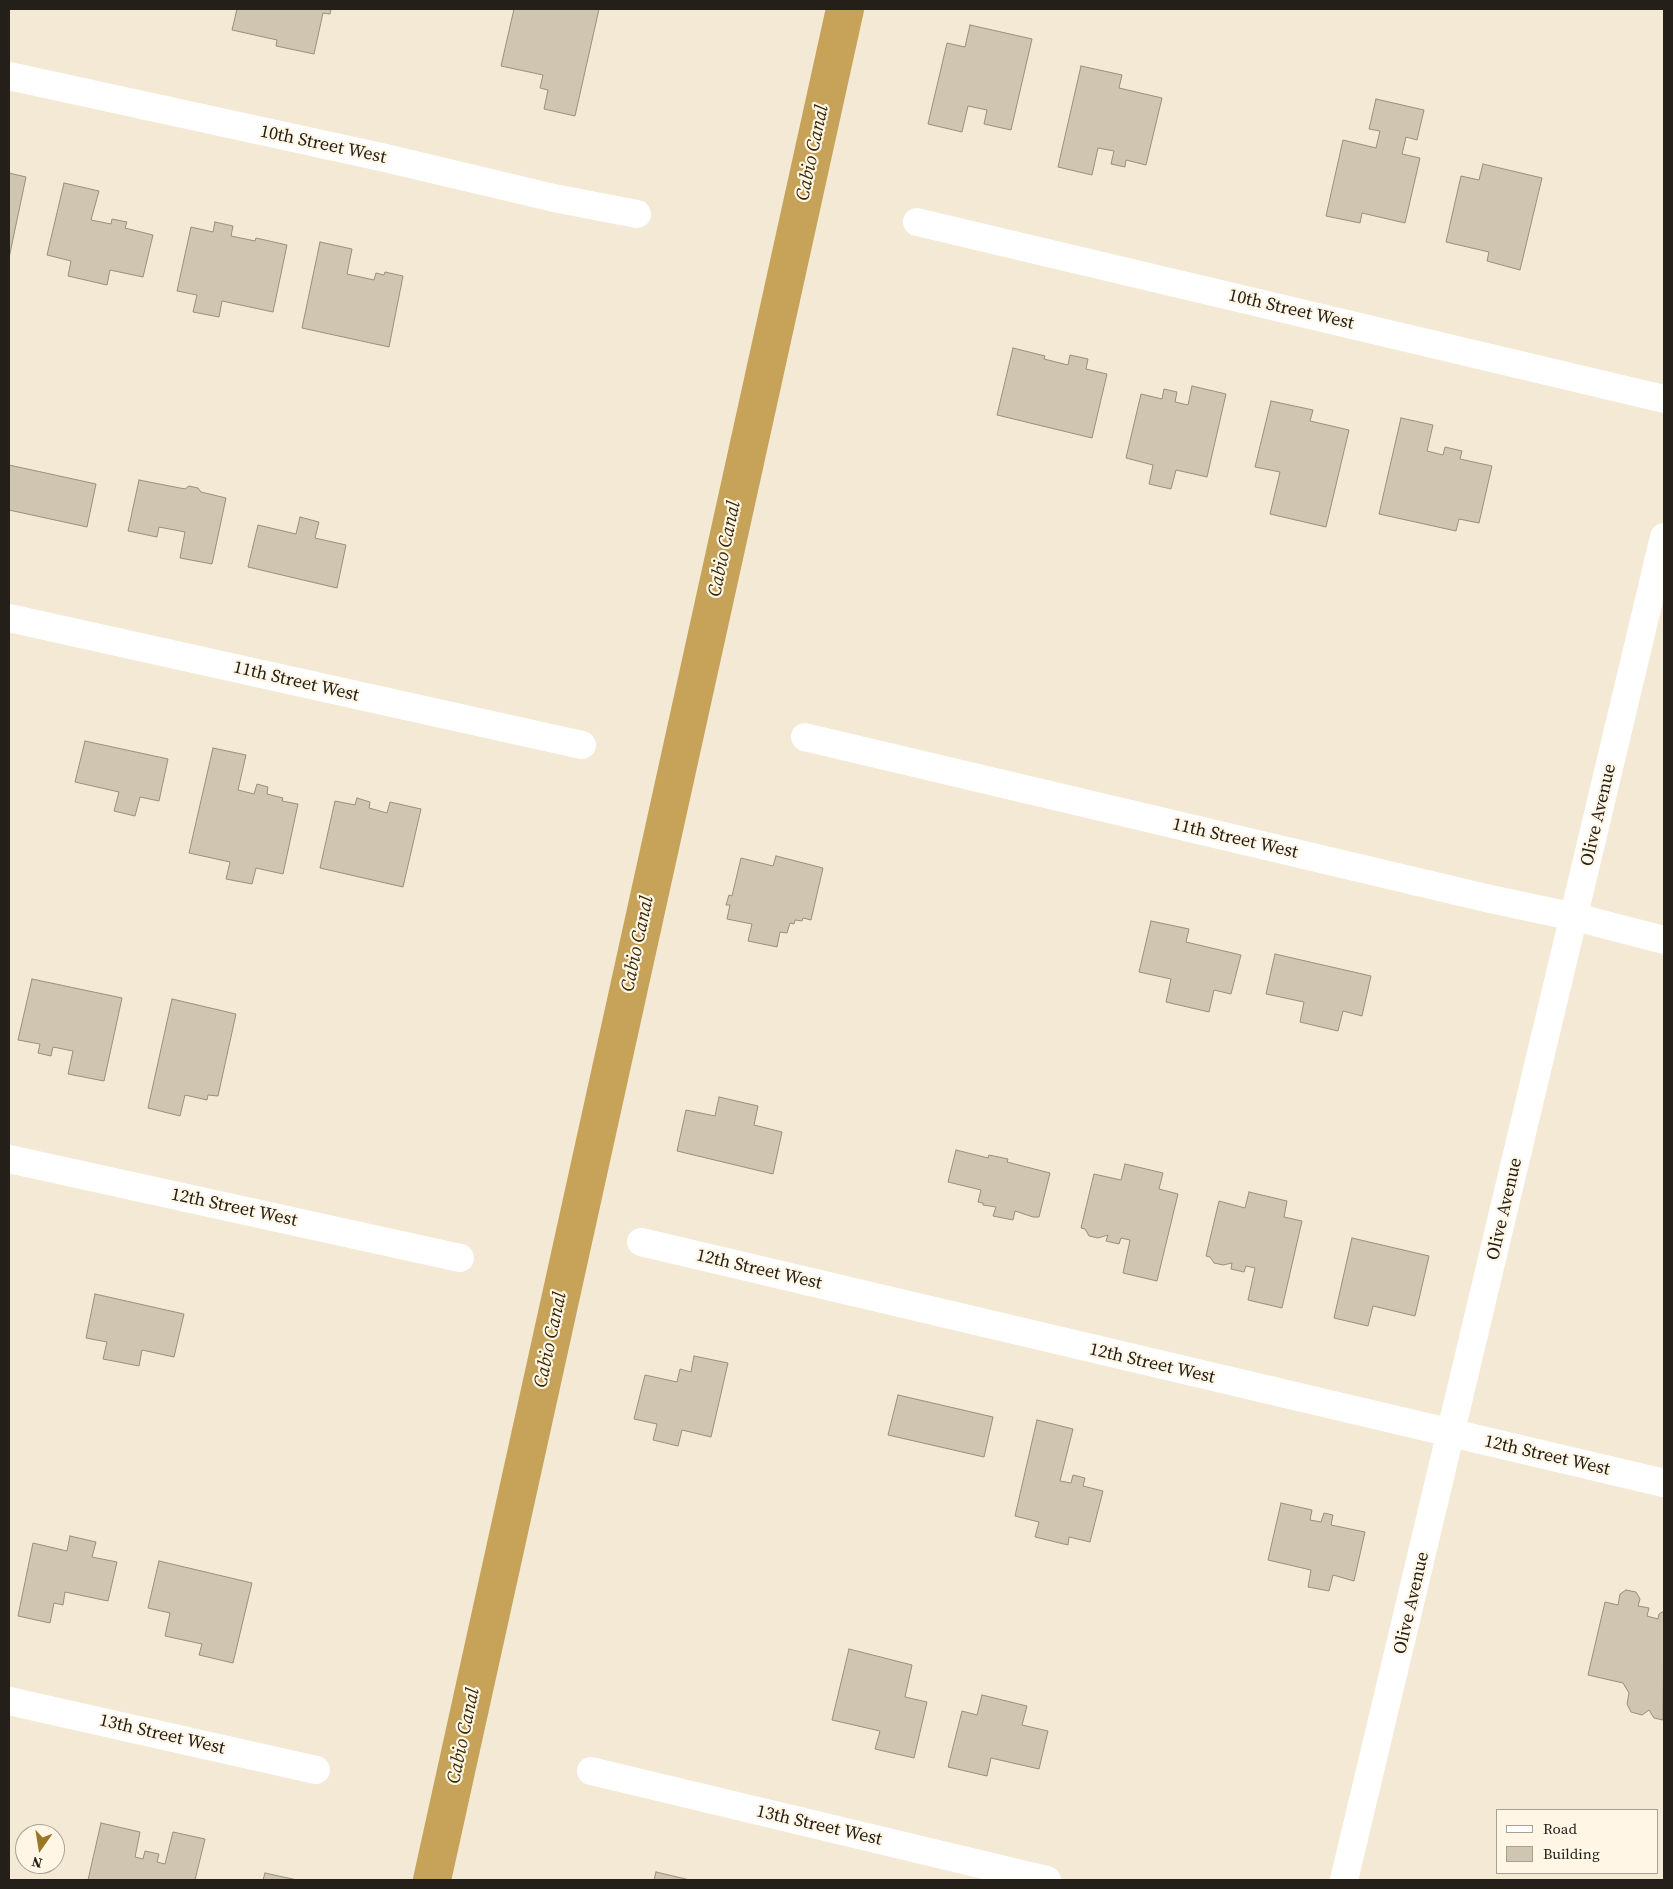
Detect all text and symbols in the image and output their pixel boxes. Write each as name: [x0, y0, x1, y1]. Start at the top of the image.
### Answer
water label: Cabio Canal: [792, 103, 834, 203]
street label: 10th Street West: [258, 121, 388, 169]
street label: 10th Street West: [1226, 285, 1356, 335]
water label: Cabio Canal: [704, 499, 746, 599]
street label: 11th Street West: [231, 657, 361, 707]
street label: Olive Avenue: [1577, 762, 1621, 868]
street label: 11th Street West: [1170, 814, 1300, 864]
water label: Cabio Canal: [617, 894, 659, 994]
street label: Olive Avenue: [1483, 1156, 1527, 1262]
street label: 12th Street West: [169, 1184, 299, 1232]
street label: 12th Street West: [694, 1245, 824, 1295]
water label: Cabio Canal: [530, 1290, 572, 1390]
street label: 12th Street West: [1087, 1339, 1217, 1389]
street label: 12th Street West: [1482, 1431, 1612, 1481]
street label: Olive Avenue: [1390, 1550, 1434, 1656]
water label: Cabio Canal: [443, 1686, 485, 1786]
street label: 13th Street West: [97, 1710, 227, 1760]
street label: 13th Street West: [754, 1801, 884, 1851]
legend: [1496, 1809, 1658, 1874]
text: Road: [1543, 1818, 1577, 1839]
north arrow: [15, 1824, 65, 1874]
text: Building: [1543, 1843, 1600, 1864]
text: N: [30, 1852, 44, 1874]

